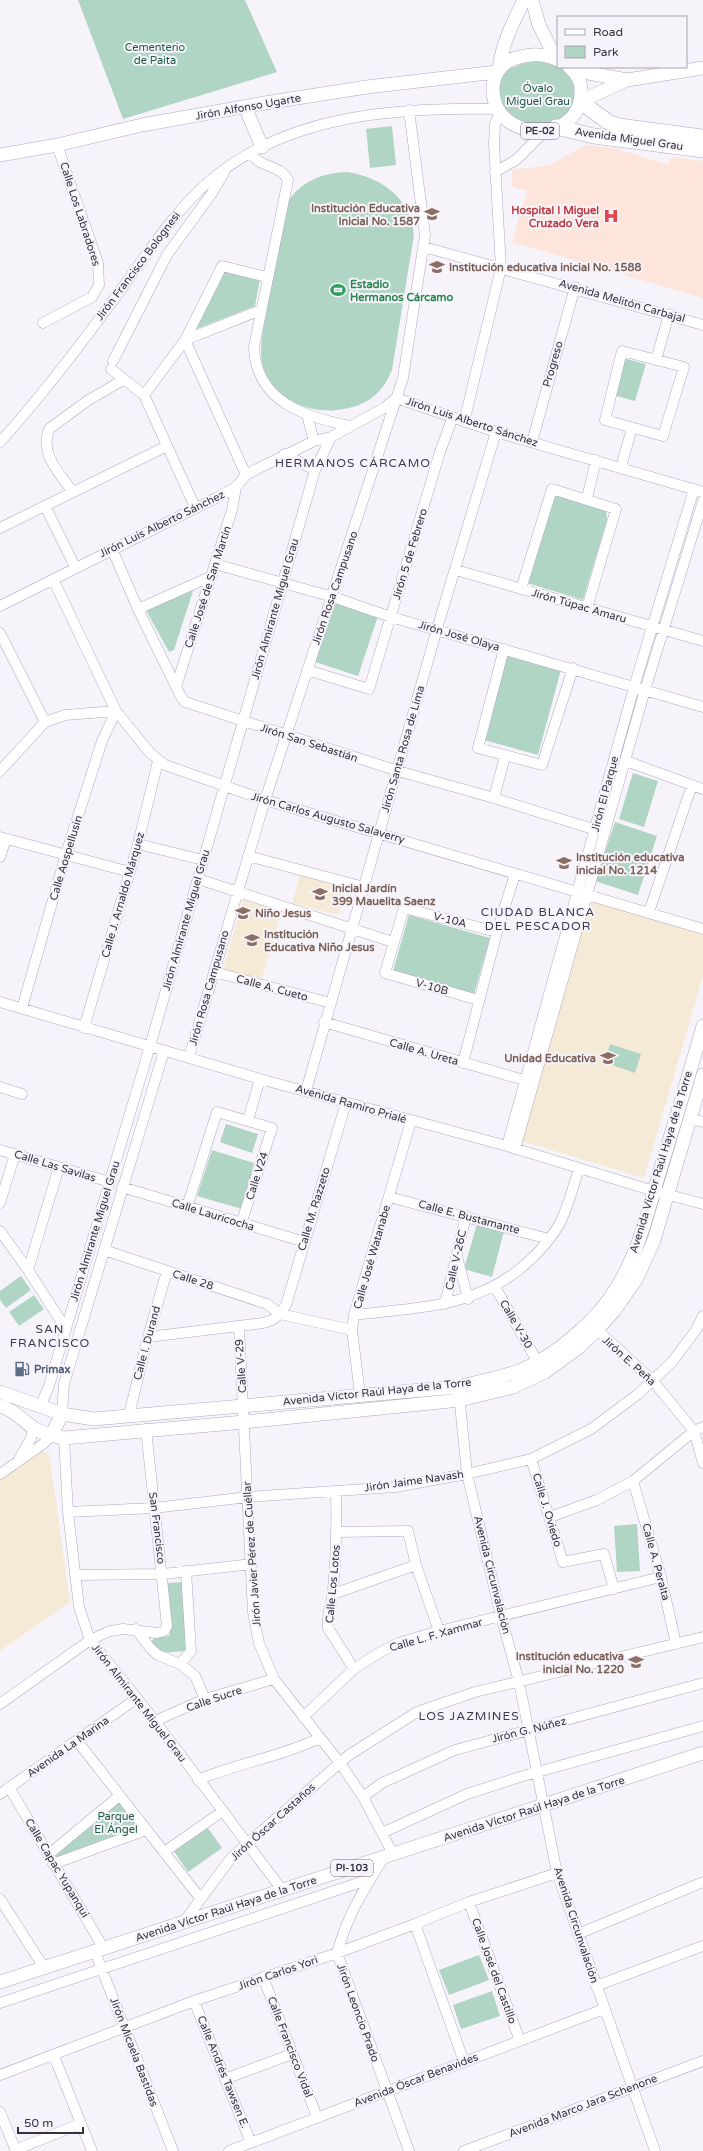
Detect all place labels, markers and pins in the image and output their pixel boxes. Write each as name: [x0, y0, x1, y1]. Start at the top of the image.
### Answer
place label: Institución Educativa Inicial No. 1587: [311, 202, 420, 228]
place label: Hospital I Miguel Cruzado Vera: [511, 204, 599, 230]
school or university icon: Institución Educativa Inicial No. 1587: [423, 205, 441, 223]
hospital icon: Hospital I Miguel Cruzado Vera: [602, 207, 620, 225]
school or university icon: Institución educativa inicial No. 1588: [428, 258, 446, 276]
place label: Institución educativa inicial No. 1588: [449, 261, 641, 274]
place label: Estadio Hermanos Cárcamo: [350, 278, 453, 304]
sports icon: Estadio Hermanos Cárcamo: [329, 281, 347, 299]
place label: Institución educativa inicial No. 1214: [576, 851, 684, 877]
school or university icon: Institución educativa inicial No. 1214: [555, 854, 573, 872]
place label: Inicial Jardín 399 Mauelita Saenz: [332, 882, 436, 908]
school or university icon: Inicial Jardín 399 Mauelita Saenz: [311, 885, 329, 903]
school or university icon: Niño Jesus: [234, 904, 252, 922]
place label: Niño Jesus: [255, 907, 312, 920]
place label: Institución Educativa Niño Jesus: [264, 928, 375, 954]
school or university icon: Institución Educativa Niño Jesus: [243, 931, 261, 949]
school or university icon: Unidad Educativa: [599, 1049, 617, 1067]
place label: Unidad Educativa: [504, 1052, 596, 1065]
fuel station icon: Primax: [13, 1360, 31, 1378]
place label: Primax: [34, 1363, 71, 1376]
place label: Institución educativa inicial No. 1220: [516, 1650, 624, 1676]
school or university icon: Institución educativa inicial No. 1220: [627, 1653, 645, 1671]

